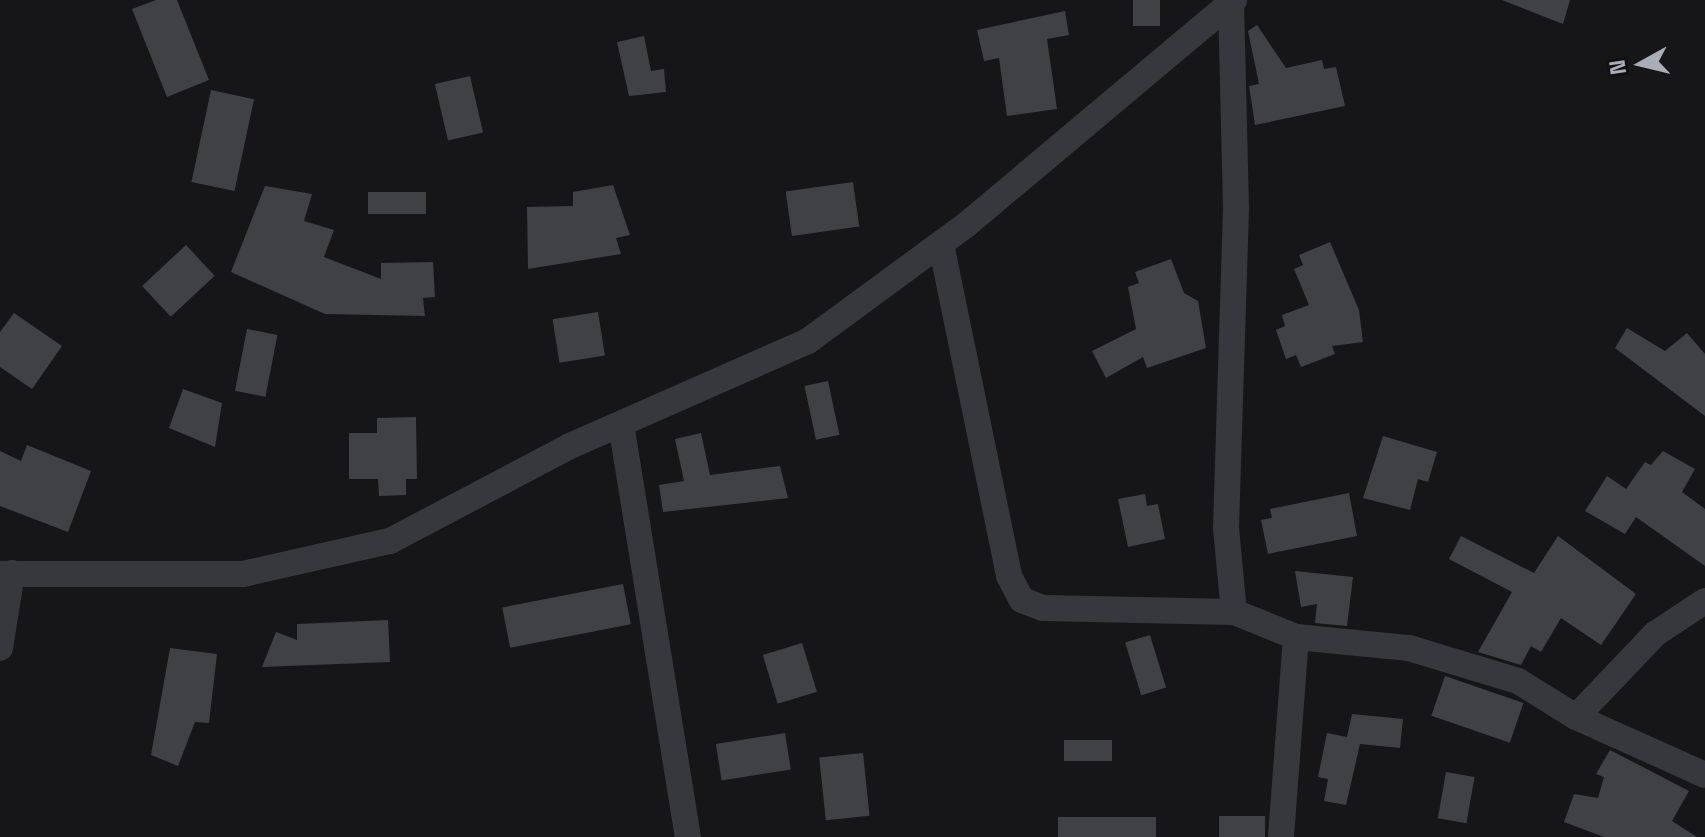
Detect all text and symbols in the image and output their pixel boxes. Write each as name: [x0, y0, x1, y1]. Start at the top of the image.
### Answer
north arrow: [1601, 24, 1681, 104]
text: N: [1602, 58, 1632, 77]

